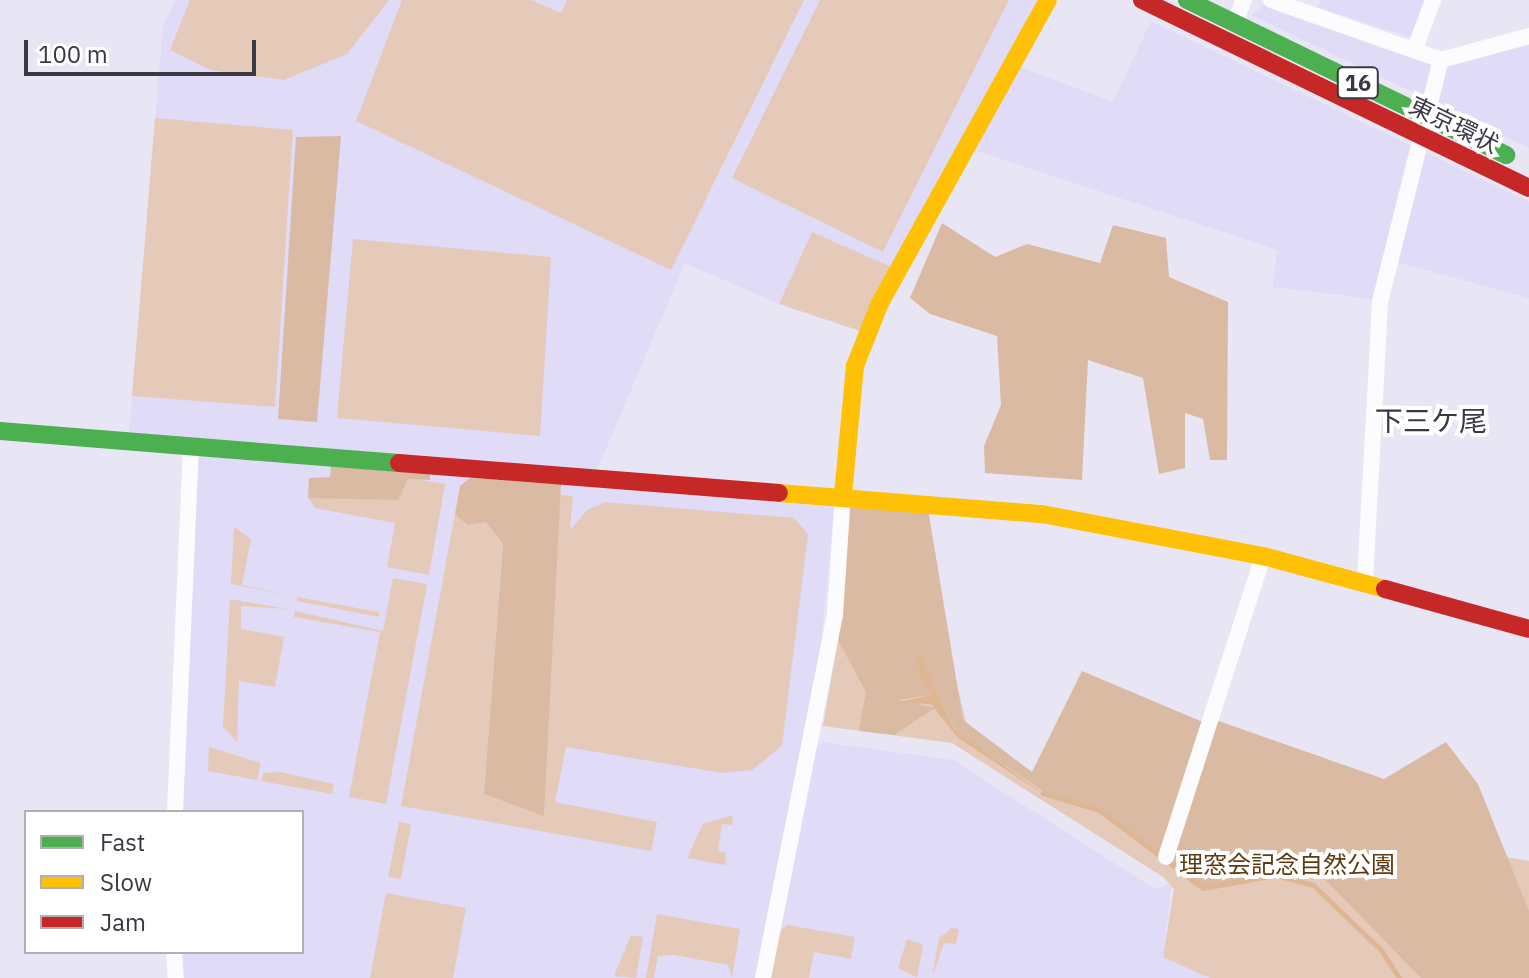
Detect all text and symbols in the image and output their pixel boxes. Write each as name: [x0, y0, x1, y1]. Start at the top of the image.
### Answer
scale bar: [28, 24, 260, 74]
text: 100 m: [38, 38, 108, 70]
road number: 16: [1336, 65, 1380, 101]
street label: 東京環状: [1405, 91, 1503, 159]
district label: 下三ケ尾: [1375, 404, 1487, 438]
legend: [24, 810, 304, 954]
text: Fast: [100, 826, 145, 858]
park label: 理窓会記念自然公園: [1179, 851, 1395, 879]
text: Slow: [100, 866, 152, 898]
text: Jam: [100, 906, 146, 938]

